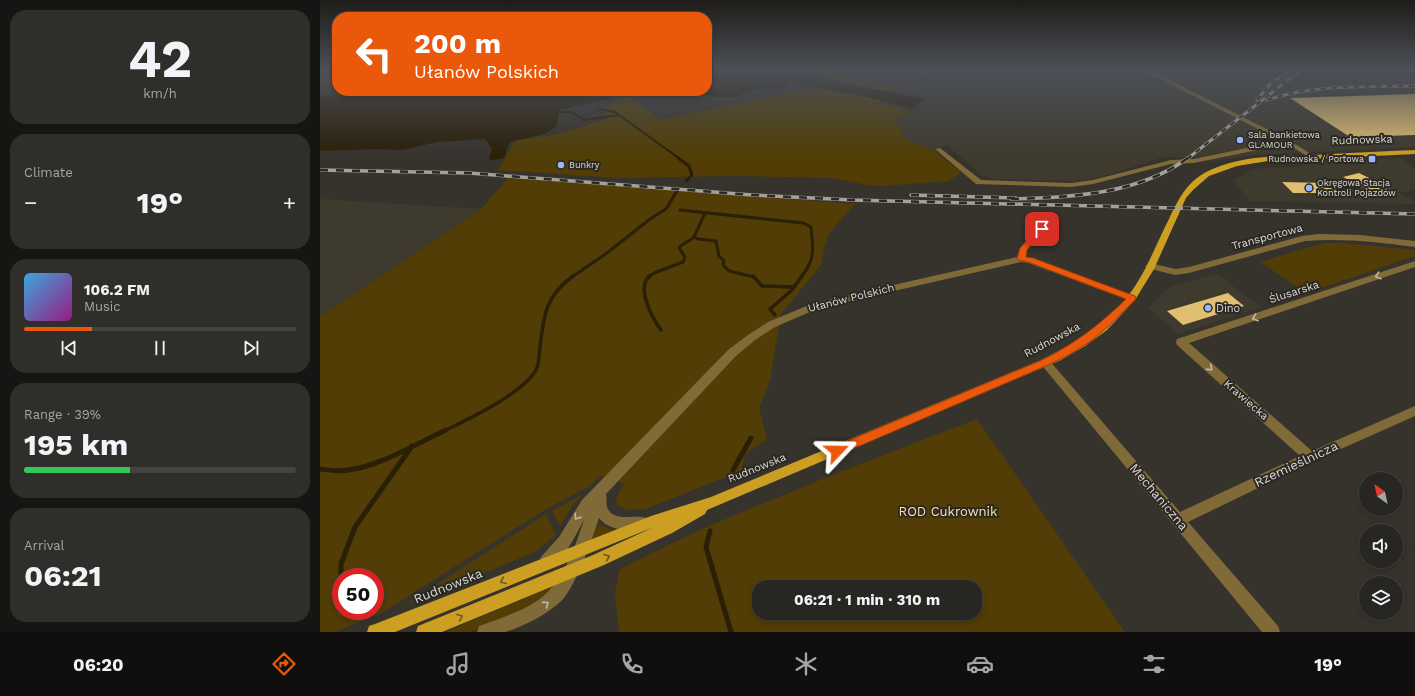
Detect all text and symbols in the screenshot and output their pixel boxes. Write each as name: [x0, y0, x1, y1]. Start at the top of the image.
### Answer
text: 200 m: [414, 27, 501, 60]
icon: left: [348, 28, 400, 80]
text: 42: [128, 29, 192, 90]
text: Ułanów Polskich: [414, 61, 559, 82]
text: km/h: [143, 86, 177, 101]
place label: Sala bankietowa GLAMOUR: [1248, 130, 1320, 150]
street label: Rudnowska: [1331, 132, 1393, 148]
marker: Sala bankietowa GLAMOUR: [1235, 135, 1245, 145]
place label: Rudnowska / Portowa: [1268, 154, 1364, 164]
marker: Rudnowska / Portowa: [1367, 154, 1377, 164]
marker: Bunkry: [556, 160, 566, 170]
place label: Bunkry: [569, 160, 600, 170]
text: Climate: [24, 165, 73, 180]
place label: Okręgowa Stacja Kontroli Pojazdów: [1317, 178, 1396, 198]
marker: Okręgowa Stacja Kontroli Pojazdów: [1304, 183, 1314, 193]
text: 19°: [137, 185, 183, 220]
text: −: [24, 190, 37, 215]
text: +: [283, 190, 296, 215]
pin: [1025, 212, 1059, 246]
icon: arrive: [1031, 218, 1053, 240]
street label: Transportowa: [1230, 221, 1304, 253]
one-way arrow: [1375, 272, 1382, 280]
street label: Ślusarska: [1267, 277, 1321, 306]
text: 106.2 FM: [84, 281, 150, 299]
street label: Ułanów Polskich: [806, 281, 896, 315]
text: Music: [84, 299, 121, 314]
place label: Dino: [1216, 302, 1240, 315]
marker: Dino: [1203, 303, 1213, 313]
one-way arrow: [1251, 313, 1258, 321]
street label: Rudnowska: [1022, 320, 1082, 360]
icon: previous: [58, 337, 80, 359]
icon: pause: [149, 337, 171, 359]
icon: next: [240, 337, 262, 359]
one-way arrow: [1206, 364, 1213, 371]
street label: Krawiecka: [1221, 377, 1271, 423]
text: Range · 39%: [24, 407, 101, 422]
text: 195 km: [24, 427, 128, 462]
position arrow: [816, 430, 858, 472]
street label: Rzemieślnicza: [1252, 438, 1341, 490]
street label: Rudnowska: [726, 450, 788, 486]
street label: Mechaniczna: [1127, 461, 1192, 534]
north arrow: [1359, 472, 1403, 516]
map controls: [1359, 472, 1403, 620]
park label: ROD Cukrownik: [899, 504, 998, 519]
one-way arrow: [575, 513, 582, 520]
button: sound: [1359, 524, 1403, 568]
text: Arrival: [24, 538, 65, 553]
one-way arrow: [604, 553, 611, 561]
text: 06:21: [24, 558, 102, 593]
street label: Rudnowska: [412, 565, 485, 607]
speed limit sign: 50: [332, 568, 384, 620]
button: layers: [1359, 576, 1403, 620]
one-way arrow: [500, 577, 507, 585]
text: 06:21 · 1 min · 310 m: [794, 591, 940, 609]
one-way arrow: [541, 602, 548, 609]
one-way arrow: [456, 614, 464, 622]
icon: directions: [270, 650, 298, 678]
icon: music: [444, 650, 472, 678]
icon: phone: [618, 650, 646, 678]
icon: climate: [792, 650, 820, 678]
icon: car: [966, 650, 994, 678]
icon: filters: [1140, 650, 1168, 678]
text: 06:20: [73, 654, 123, 675]
text: 19°: [1314, 654, 1342, 675]

